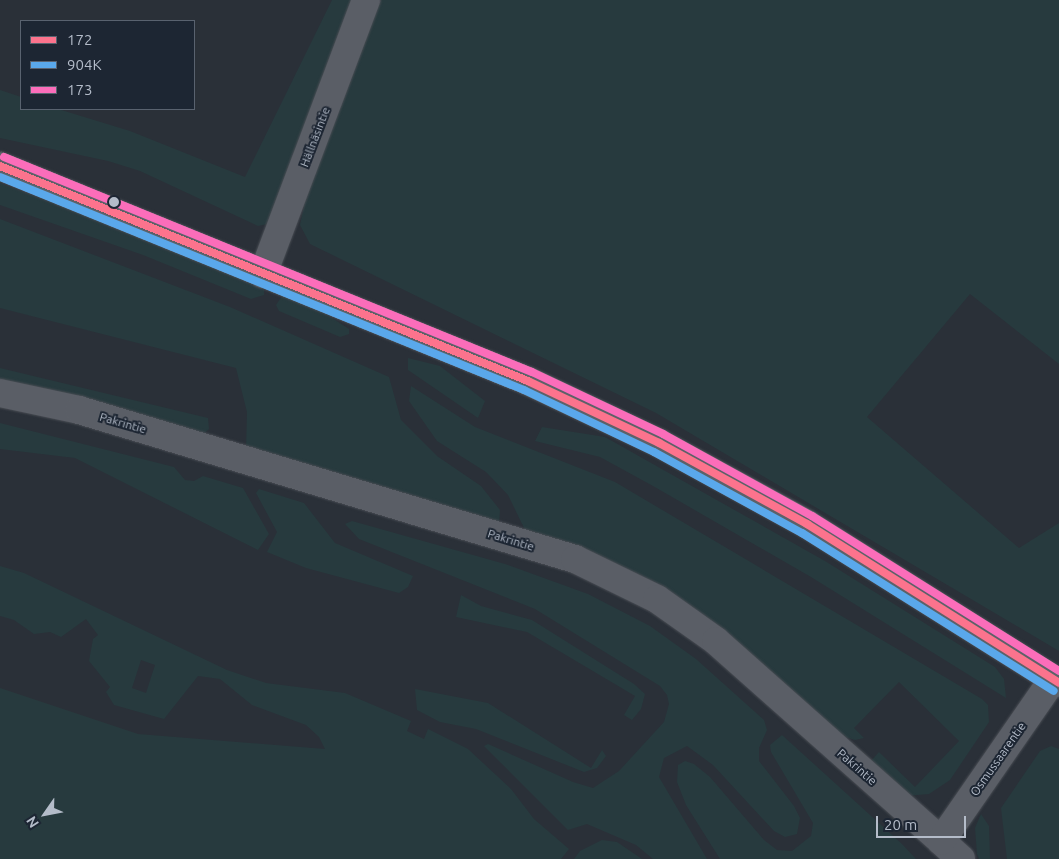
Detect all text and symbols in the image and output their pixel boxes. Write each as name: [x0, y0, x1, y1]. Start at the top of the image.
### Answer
legend: [20, 20, 195, 110]
text: 172: [67, 31, 92, 48]
text: 904K: [67, 56, 102, 73]
text: 173: [67, 81, 92, 98]
street label: Hällnäsintie: [297, 105, 333, 169]
unlabelled marker: [109, 197, 119, 207]
street label: Pakrintie: [98, 409, 148, 437]
street label: Pakrintie: [486, 526, 536, 554]
street label: Osmussaarentie: [967, 719, 1029, 799]
street label: Pakrintie: [834, 746, 880, 788]
north arrow: [20, 789, 70, 839]
scale bar: [879, 806, 969, 838]
text: N: [23, 813, 42, 831]
text: 20 m: [884, 816, 917, 833]

